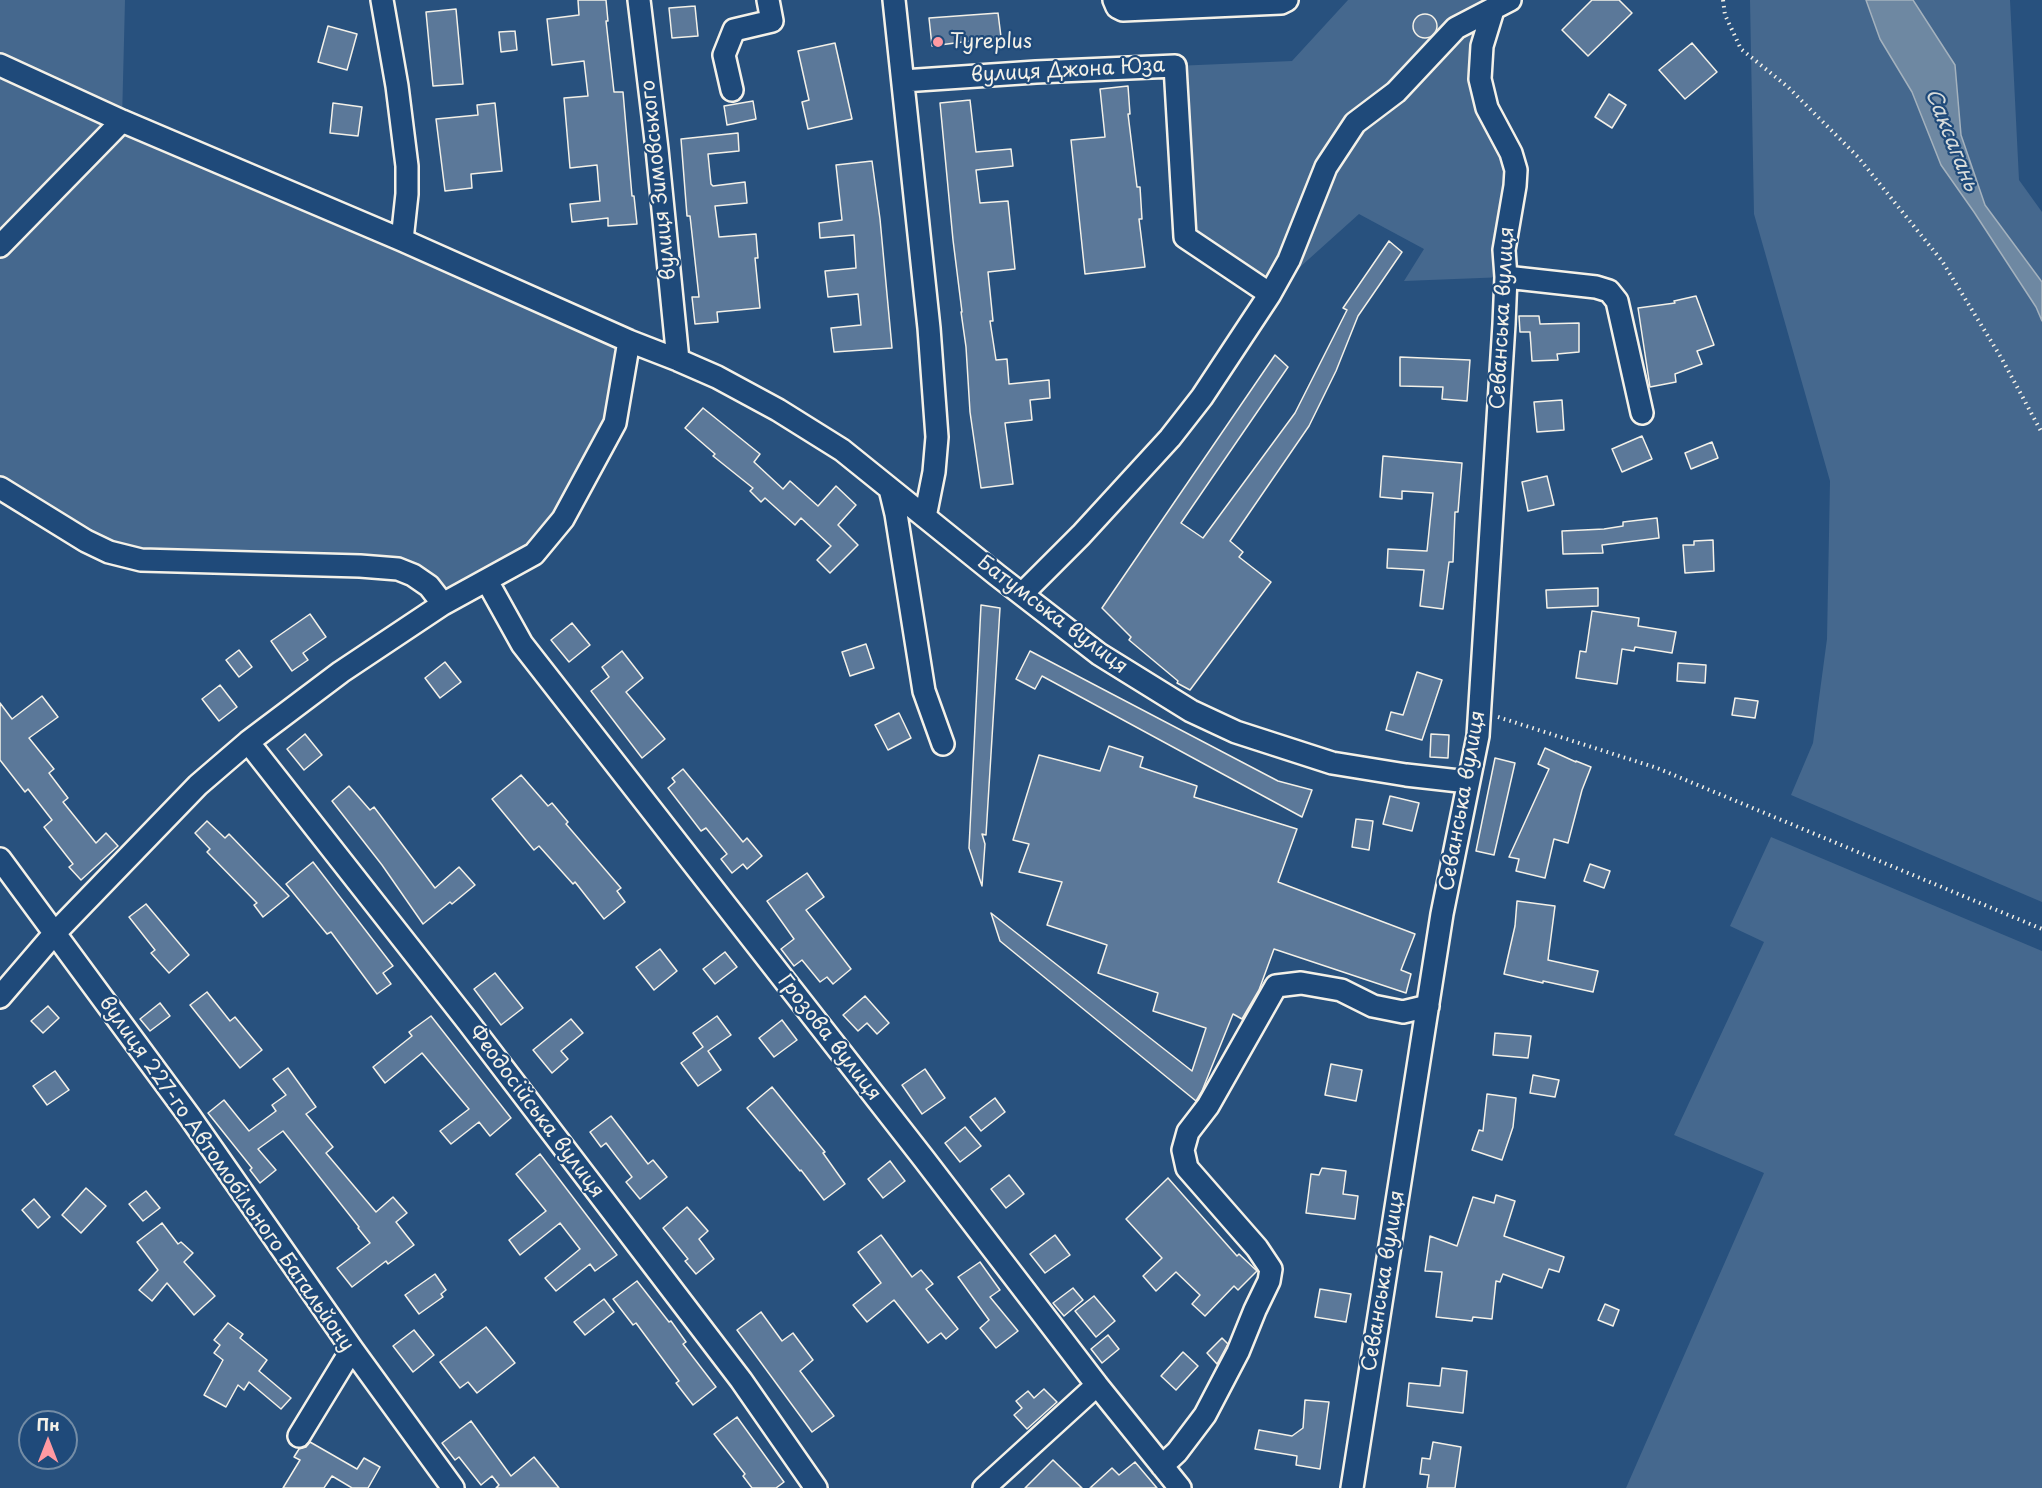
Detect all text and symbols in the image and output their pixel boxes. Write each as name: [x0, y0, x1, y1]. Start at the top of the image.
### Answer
place label: Tyreplus: [950, 30, 1032, 54]
marker: Tyreplus: [931, 35, 945, 49]
street label: вулиця Джона Юза: [970, 54, 1166, 88]
street label: вулиця Зимовського: [637, 79, 681, 281]
water label: Саксагань: [1919, 85, 1983, 195]
street label: Севанська вулиця: [1486, 226, 1520, 410]
street label: Батумська вулиця: [972, 551, 1132, 679]
street label: Севанська вулиця: [1435, 709, 1491, 893]
street label: Грозова вулиця: [772, 970, 886, 1106]
street label: вулиця 227-го Автомобільного Батальйону: [93, 992, 359, 1356]
street label: Феодосійська вулиця: [463, 1021, 609, 1203]
street label: Севанська вулиця: [1358, 1189, 1410, 1373]
north arrow: [18, 1410, 78, 1470]
text: Пн: [36, 1412, 60, 1436]

